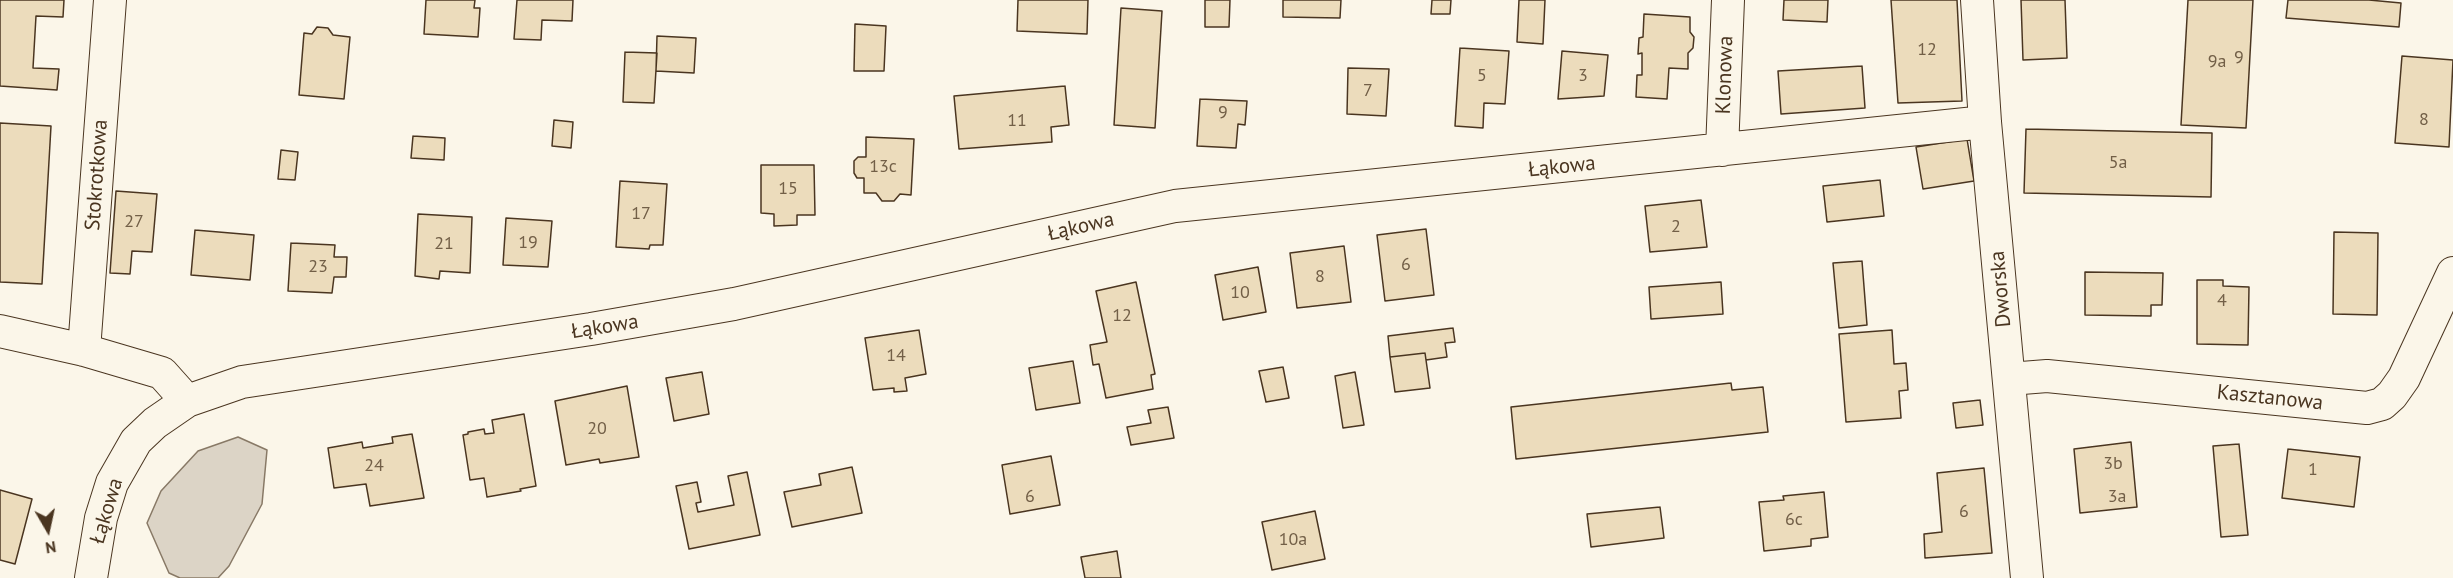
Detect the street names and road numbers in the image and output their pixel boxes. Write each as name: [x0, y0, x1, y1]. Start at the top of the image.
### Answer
street label: Klonowa: [1711, 35, 1739, 115]
street label: Stokrotkowa: [81, 118, 113, 232]
street label: Łąkowa: [1527, 151, 1597, 183]
street label: Łąkowa: [1045, 207, 1117, 247]
street label: Dworska: [1985, 250, 2017, 328]
street label: Łąkowa: [570, 309, 640, 345]
street label: Kasztanowa: [2216, 380, 2324, 416]
street label: Łąkowa: [85, 475, 129, 547]

